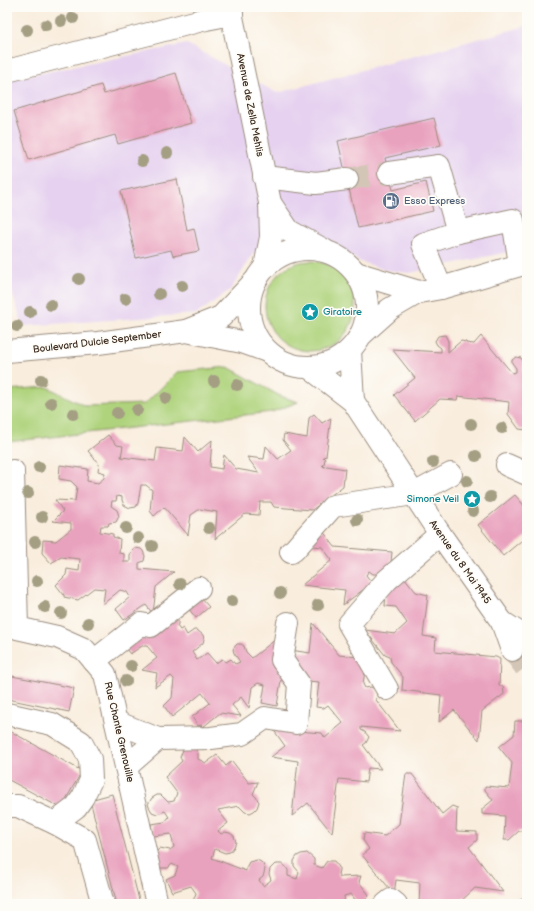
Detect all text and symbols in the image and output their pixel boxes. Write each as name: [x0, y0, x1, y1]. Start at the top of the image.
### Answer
street label: Avenue de Zella Mehlis: [234, 52, 266, 158]
fuel station icon: Esso Express: [381, 191, 401, 211]
place label: Esso Express: [404, 195, 465, 207]
place icon: Giratoire: [300, 302, 320, 322]
place label: Giratoire: [323, 306, 362, 318]
street label: Boulevard Dulcie September: [32, 328, 162, 356]
place icon: Simone Veil: [462, 489, 482, 509]
place label: Simone Veil: [407, 493, 459, 505]
street label: Avenue du 8 Mai 1945: [427, 518, 494, 606]
street label: Rue Chante Grenouille: [102, 680, 136, 784]

